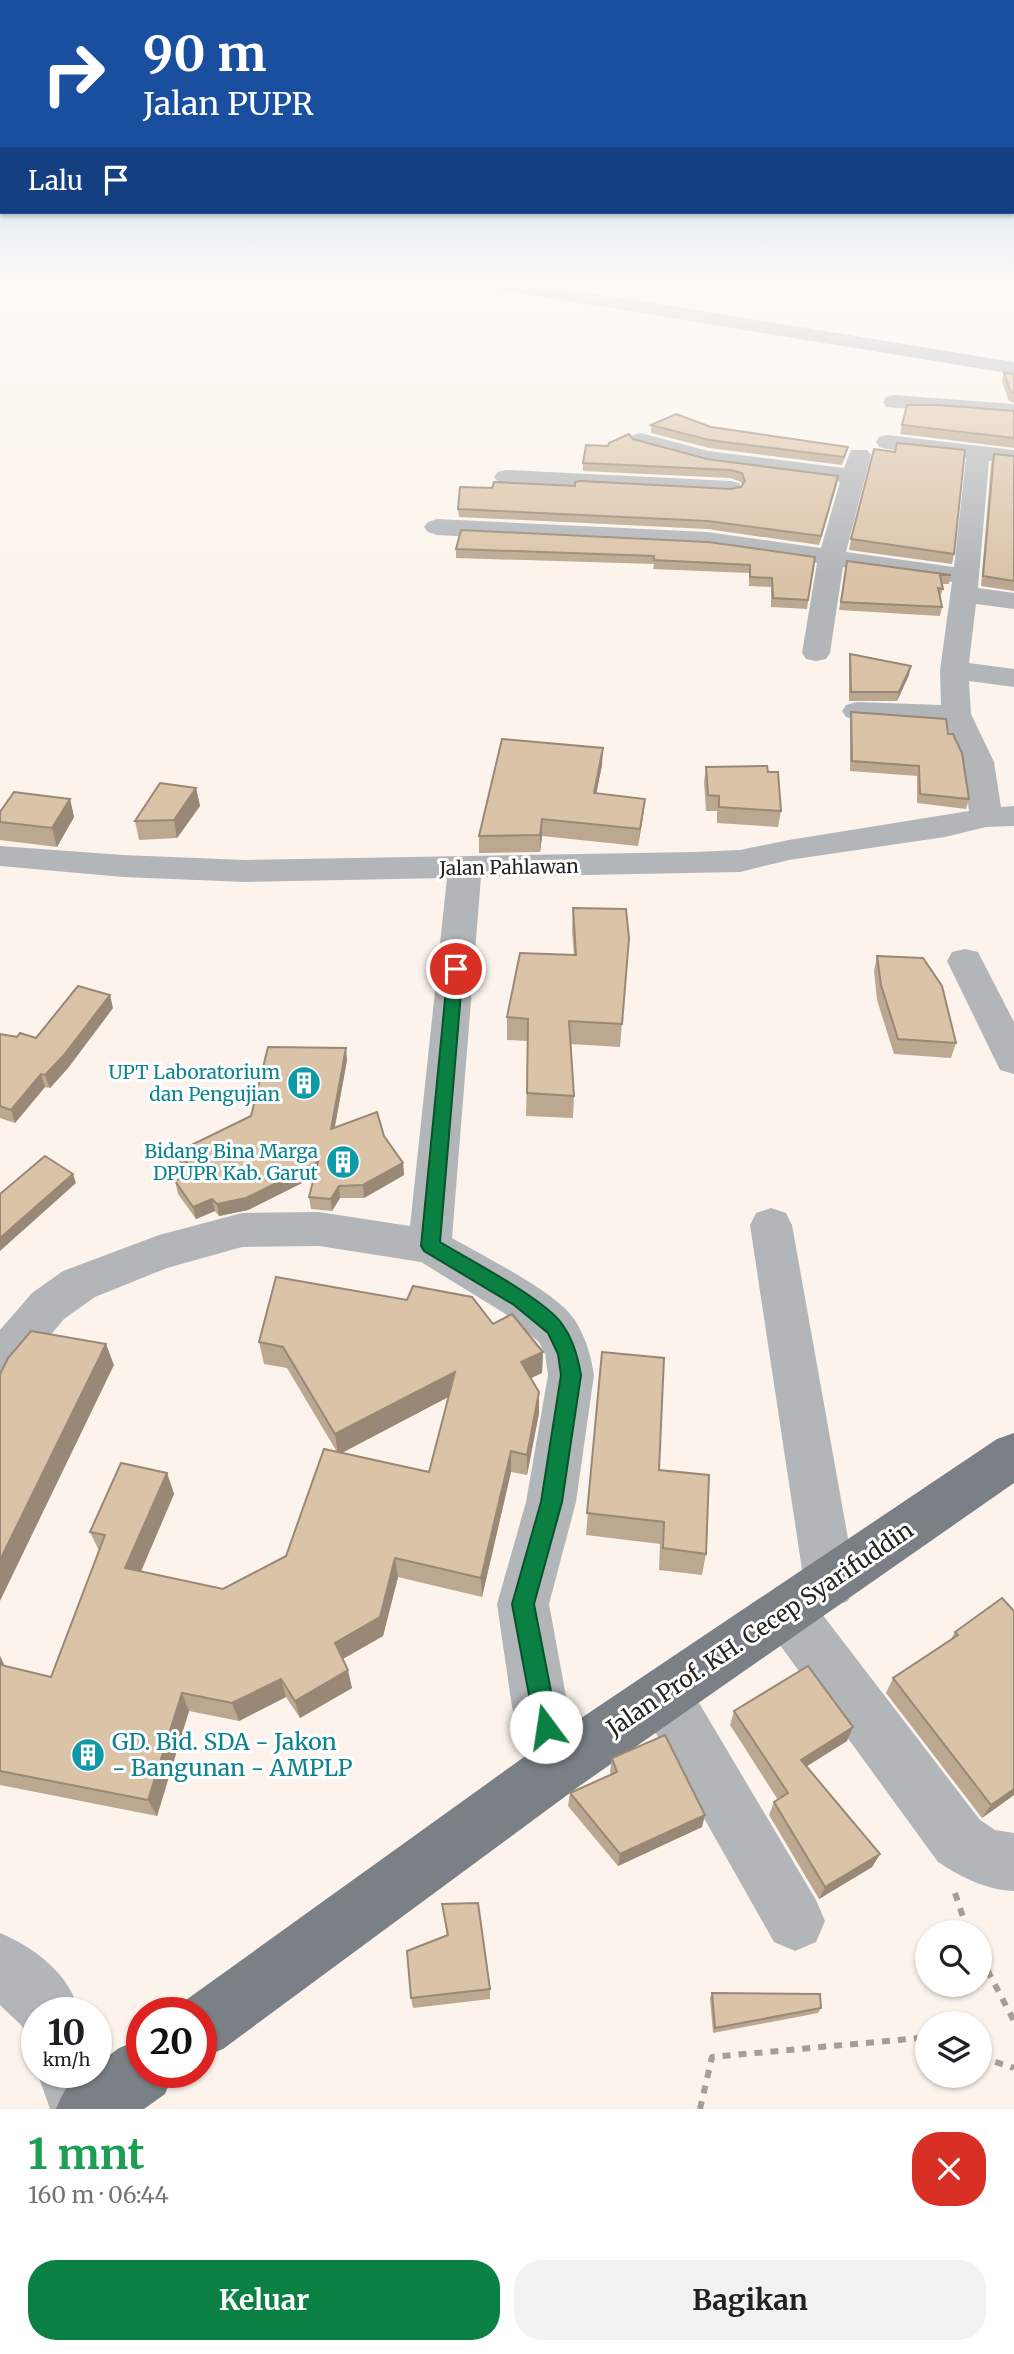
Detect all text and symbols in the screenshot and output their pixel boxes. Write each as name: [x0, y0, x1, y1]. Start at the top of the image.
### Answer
text: 90 m: [143, 23, 267, 84]
icon: right: [28, 28, 119, 119]
text: Jalan PUPR: [143, 84, 314, 124]
icon: arrive: [97, 161, 135, 199]
text: Lalu: [28, 164, 83, 197]
street label: Jalan Pahlawan: [438, 854, 579, 880]
pin: [426, 939, 486, 999]
icon: arrive: [437, 950, 475, 988]
place label: UPT Laboratorium dan Pengujian: [109, 1060, 280, 1106]
building icon: UPT Laboratorium dan Pengujian: [285, 1064, 323, 1102]
place label: Bidang Bina Marga DPUPR Kab. Garut: [144, 1139, 319, 1185]
building icon: Bidang Bina Marga DPUPR Kab. Garut: [324, 1143, 362, 1181]
street label: Jalan Prof. KH. Cecep Syarifuddin: [600, 1515, 919, 1743]
position arrow: [509, 1690, 583, 1764]
place label: GD. Bid. SDA - Jakon - Bangunan - AMPLP: [112, 1727, 353, 1782]
building icon: GD. Bid. SDA - Jakon - Bangunan - AMPLP: [69, 1736, 107, 1774]
map controls: [915, 1920, 992, 2088]
button: search: [915, 1920, 992, 1997]
speed limit sign: 20: [126, 1997, 217, 2088]
text: 10: [48, 2011, 85, 2055]
button: layers: [915, 2011, 992, 2088]
text: km/h: [43, 2048, 90, 2071]
text: 1 mnt: [28, 2128, 145, 2180]
button: close: [912, 2132, 986, 2206]
text: 160 m · 06:44: [28, 2180, 169, 2209]
button: Keluar: [28, 2260, 500, 2340]
button: Bagikan: [514, 2260, 986, 2340]

